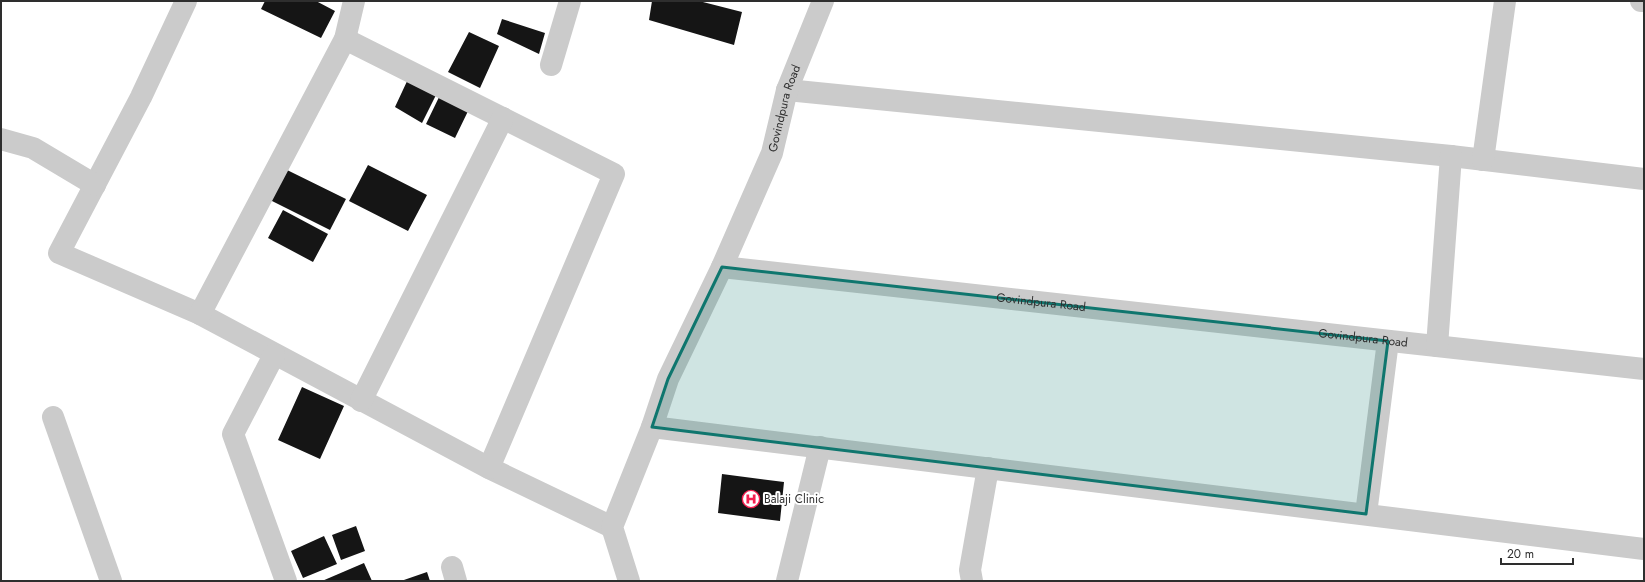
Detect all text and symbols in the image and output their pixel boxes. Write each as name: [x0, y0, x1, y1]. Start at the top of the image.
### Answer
street label: Govindpura Road: [764, 62, 805, 154]
street label: Govindpura Road: [995, 288, 1087, 316]
street label: Govindpura Road: [1317, 324, 1409, 352]
hospital icon: Balaji Clinic: [741, 489, 761, 509]
place label: Balaji Clinic: [764, 490, 824, 508]
scale bar: [1501, 540, 1573, 566]
text: 20 m: [1507, 545, 1534, 563]

